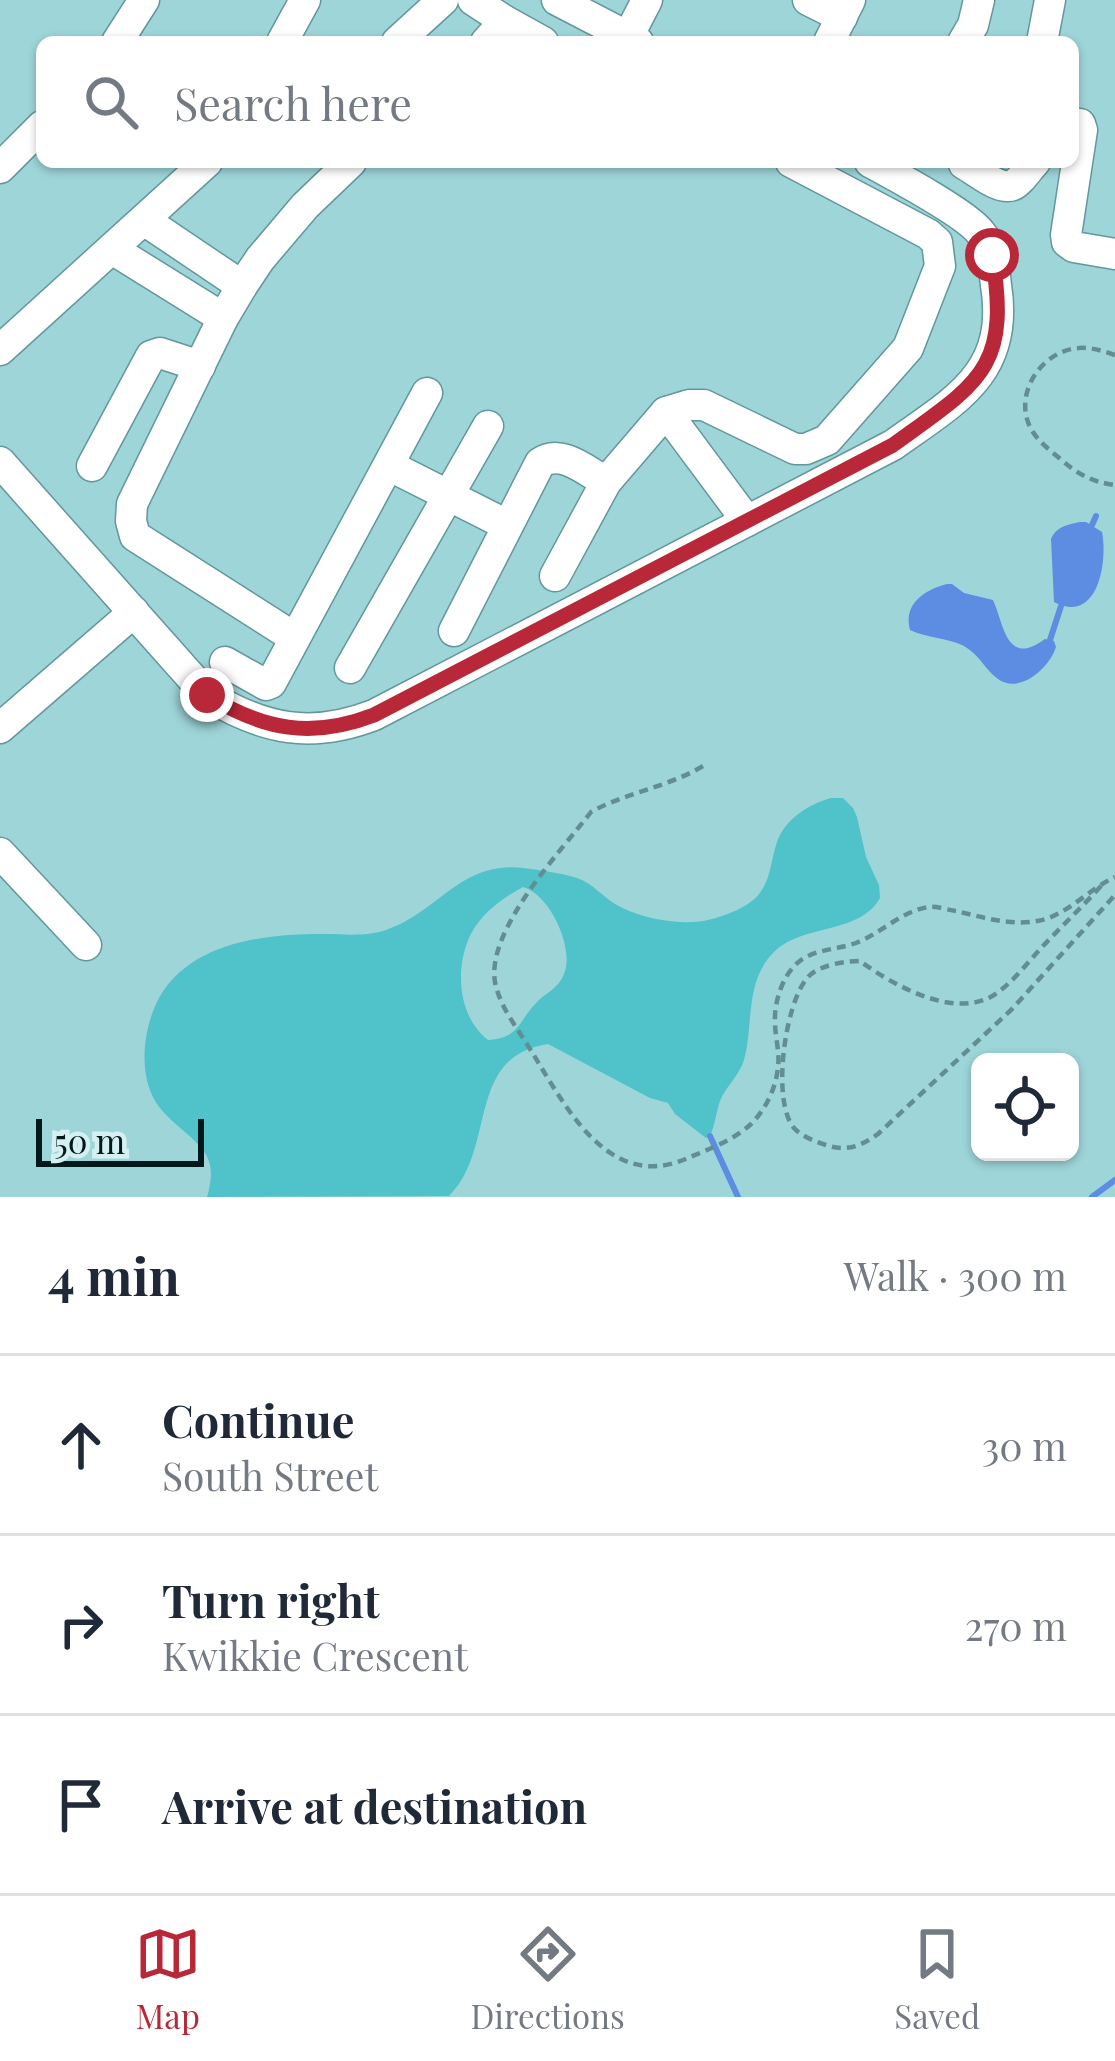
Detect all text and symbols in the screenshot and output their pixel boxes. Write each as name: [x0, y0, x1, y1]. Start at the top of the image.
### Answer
search box: [36, 36, 1079, 168]
icon: search: [78, 69, 144, 135]
text: Search here: [174, 72, 412, 132]
route start: [965, 228, 1019, 282]
route end: [180, 668, 234, 722]
map controls: [971, 1053, 1079, 1161]
button: locate: [971, 1053, 1079, 1161]
scale bar: [36, 1113, 204, 1166]
text: 50 m: [54, 1118, 125, 1162]
text: 4 min: [48, 1241, 180, 1309]
text: Walk · 300 m: [844, 1249, 1067, 1301]
text: Continue: [162, 1389, 354, 1449]
icon: ahead: [48, 1412, 114, 1478]
text: 30 m: [982, 1419, 1067, 1471]
text: South Street: [162, 1449, 378, 1501]
text: Turn right: [162, 1569, 380, 1629]
icon: right: [48, 1592, 114, 1658]
text: 270 m: [965, 1599, 1067, 1651]
text: Kwikkie Crescent: [162, 1629, 468, 1681]
icon: arrive: [48, 1772, 114, 1838]
text: Arrive at destination: [162, 1775, 587, 1835]
tab: Map: [135, 1921, 201, 2037]
tab: Directions: [470, 1921, 625, 2037]
tab: Saved: [894, 1921, 980, 2037]

